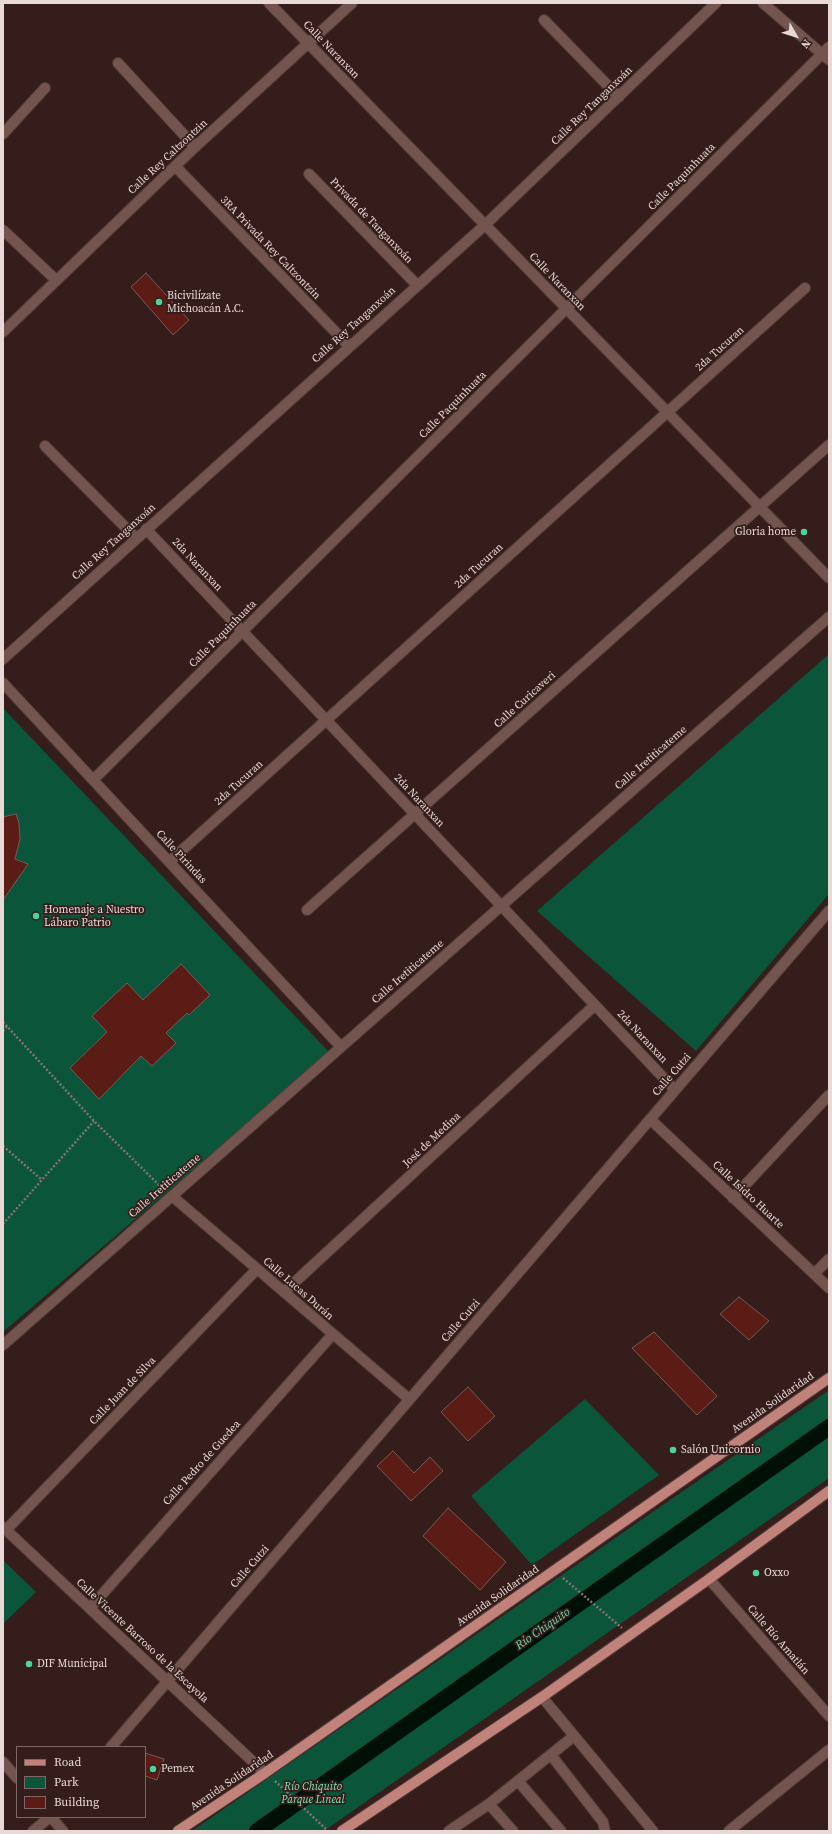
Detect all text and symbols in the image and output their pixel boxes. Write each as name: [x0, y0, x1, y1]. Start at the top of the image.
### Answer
north arrow: [776, 16, 816, 56]
street label: Calle Naranxan: [300, 18, 362, 82]
text: N: [797, 36, 814, 52]
street label: Calle Rey Tanganxoán: [549, 64, 635, 148]
street label: Calle Rey Caltzontzin: [126, 117, 210, 197]
street label: Calle Paquinhuata: [646, 141, 718, 213]
street label: Privada de Tanganxoán: [327, 176, 415, 266]
street label: 3RA Privada Rey Caltzontzin: [217, 194, 323, 302]
street label: Calle Naranxan: [526, 250, 588, 314]
street label: Calle Rey Tanganxoán: [309, 284, 399, 366]
place label: Bicivilízate Michoacán A.C.: [167, 289, 244, 315]
marker: Bicivilízate Michoacán A.C.: [154, 297, 164, 307]
street label: 2da Tucuran: [693, 324, 747, 374]
street label: Calle Paquinhuata: [417, 369, 489, 441]
street label: Calle Rey Tanganxoán: [69, 501, 159, 583]
place label: Gloria home: [735, 525, 796, 539]
marker: Gloria home: [799, 527, 809, 537]
street label: 2da Naranxan: [169, 536, 225, 594]
street label: 2da Tucuran: [452, 541, 506, 591]
street label: Calle Paquinhuata: [187, 598, 259, 670]
street label: Calle Curicaveri: [492, 669, 558, 731]
street label: Calle Iretiticateme: [612, 723, 690, 793]
street label: 2da Tucuran: [212, 758, 266, 808]
street label: 2da Naranxan: [391, 772, 447, 830]
street label: Calle Pirindas: [153, 828, 209, 886]
place label: Homenaje a Nuestro Lábaro Patrio: [44, 903, 144, 929]
marker: Homenaje a Nuestro Lábaro Patrio: [31, 911, 41, 921]
street label: Calle Iretiticateme: [369, 937, 447, 1007]
street label: 2da Naranxan: [614, 1008, 670, 1066]
street label: Calle Cutzi: [650, 1051, 694, 1099]
street label: José de Medina: [400, 1110, 464, 1170]
street label: Calle Iretiticateme: [126, 1151, 204, 1221]
street label: Calle Isidro Huarte: [709, 1158, 787, 1232]
street label: Calle Lucas Durán: [260, 1255, 336, 1323]
street label: Calle Cutzi: [439, 1297, 483, 1345]
street label: Calle Juan de Silva: [87, 1354, 159, 1428]
street label: Avenida Solidaridad: [729, 1370, 817, 1436]
street label: Calle Pedro de Guedea: [160, 1418, 244, 1508]
place label: Salón Unicornio: [681, 1443, 760, 1457]
marker: Salón Unicornio: [668, 1445, 678, 1455]
street label: Calle Cutzi: [228, 1543, 272, 1591]
street label: Avenida Solidaridad: [454, 1563, 542, 1629]
place label: Oxxo: [764, 1566, 789, 1580]
marker: Oxxo: [751, 1568, 761, 1578]
street label: Calle Vicente Barroso de la Escayola: [73, 1576, 211, 1706]
street label: Calle Río Amatlán: [744, 1602, 812, 1678]
water label: Río Chiquito: [513, 1605, 573, 1653]
place label: DIF Municipal: [37, 1657, 107, 1671]
marker: DIF Municipal: [24, 1659, 34, 1669]
legend: [16, 1746, 146, 1818]
street label: Avenida Solidaridad: [188, 1748, 276, 1814]
text: Road: [54, 1754, 81, 1770]
place label: Pemex: [161, 1762, 194, 1776]
marker: Pemex: [148, 1764, 158, 1774]
text: Park: [54, 1774, 79, 1790]
park label: Río Chiquito Parque Lineal: [281, 1780, 345, 1806]
text: Building: [54, 1794, 99, 1810]

